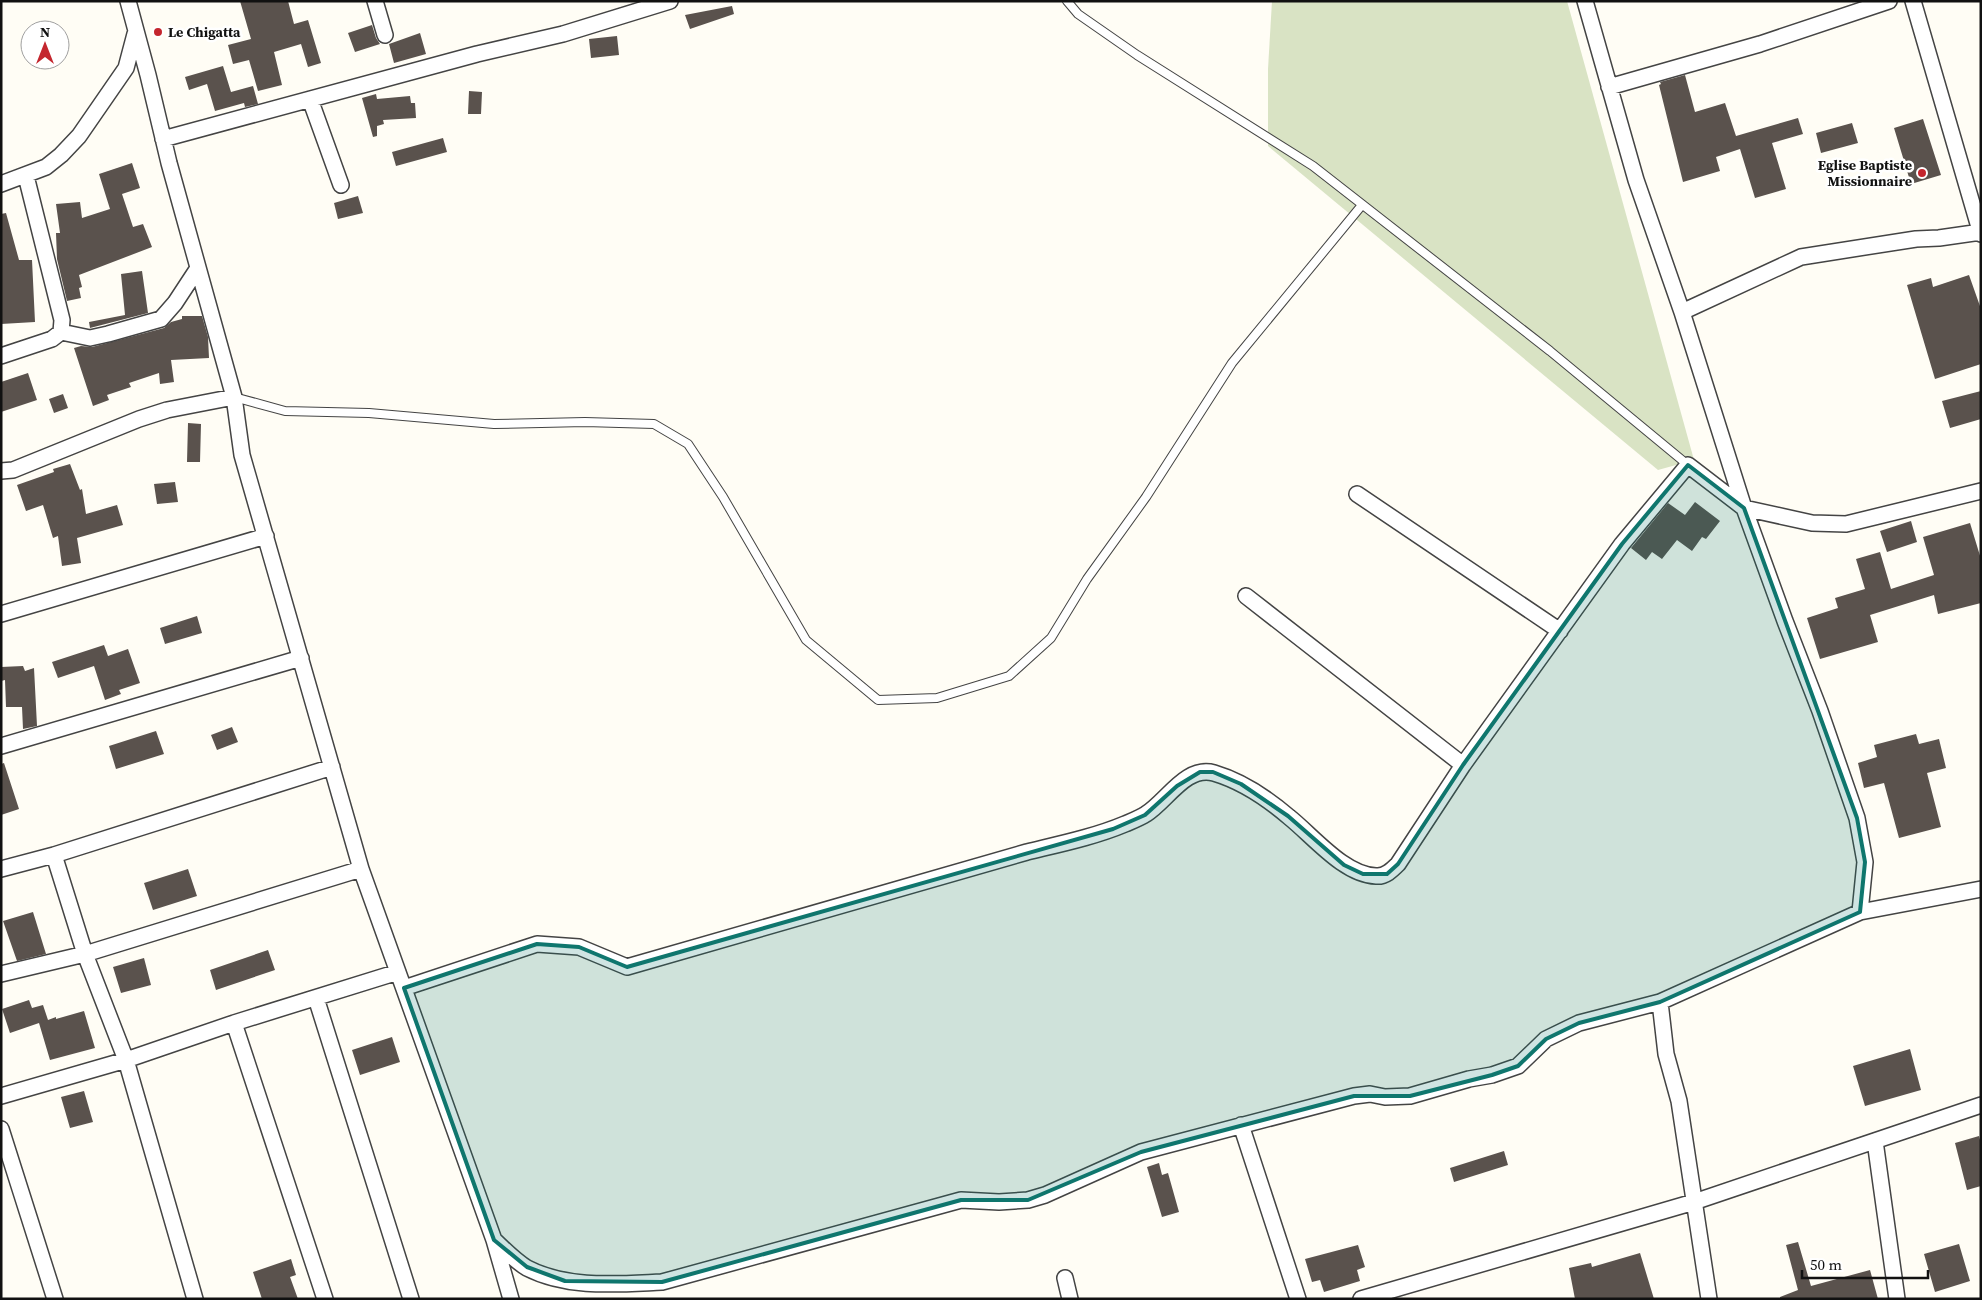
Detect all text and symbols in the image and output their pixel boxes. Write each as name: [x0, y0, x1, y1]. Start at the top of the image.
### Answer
north arrow: [20, 20, 70, 70]
text: N: [40, 22, 50, 42]
place label: Le Chigatta: [168, 22, 241, 42]
marker: Le Chigatta: [152, 26, 164, 38]
place label: Eglise Baptiste Missionnaire: [1818, 155, 1912, 191]
marker: Eglise Baptiste Missionnaire: [1916, 167, 1928, 179]
scale bar: [1802, 1248, 1928, 1280]
text: 50 m: [1810, 1254, 1842, 1275]

